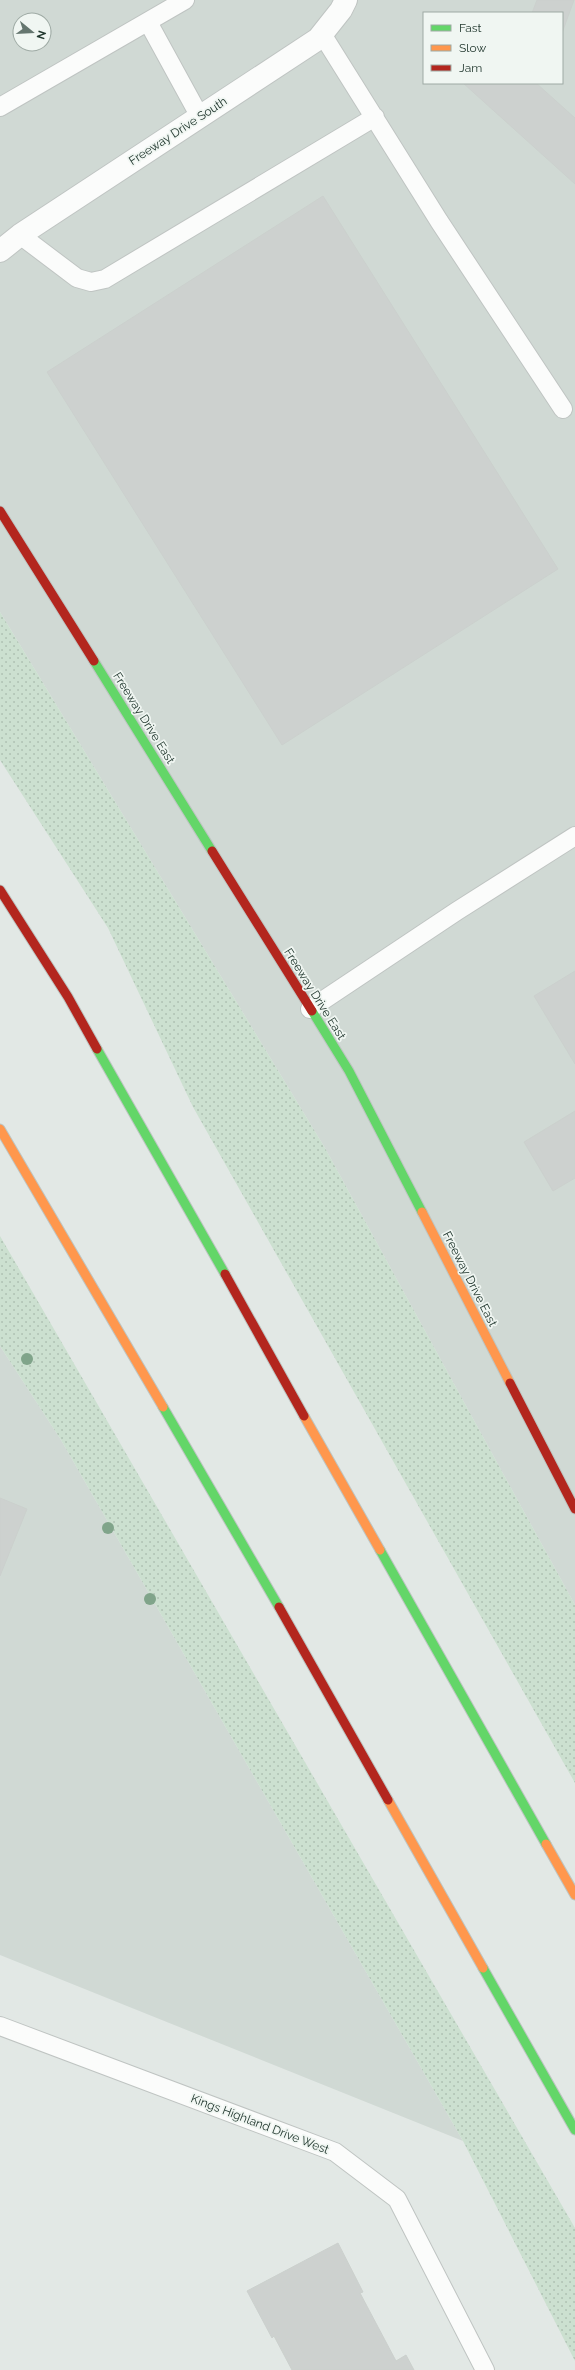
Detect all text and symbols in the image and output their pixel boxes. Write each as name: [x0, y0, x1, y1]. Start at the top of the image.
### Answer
north arrow: [12, 12, 52, 52]
legend: [423, 12, 563, 84]
text: Fast: [459, 21, 482, 35]
text: N: [34, 29, 49, 41]
text: Slow: [459, 41, 486, 55]
text: Jam: [459, 61, 482, 75]
street label: Freeway Drive South: [126, 94, 230, 168]
street label: Freeway Drive East: [110, 670, 178, 766]
street label: Freeway Drive East: [281, 946, 349, 1042]
street label: Freeway Drive East: [440, 1229, 500, 1329]
street label: Kings Highland Drive West: [189, 2091, 331, 2157]

